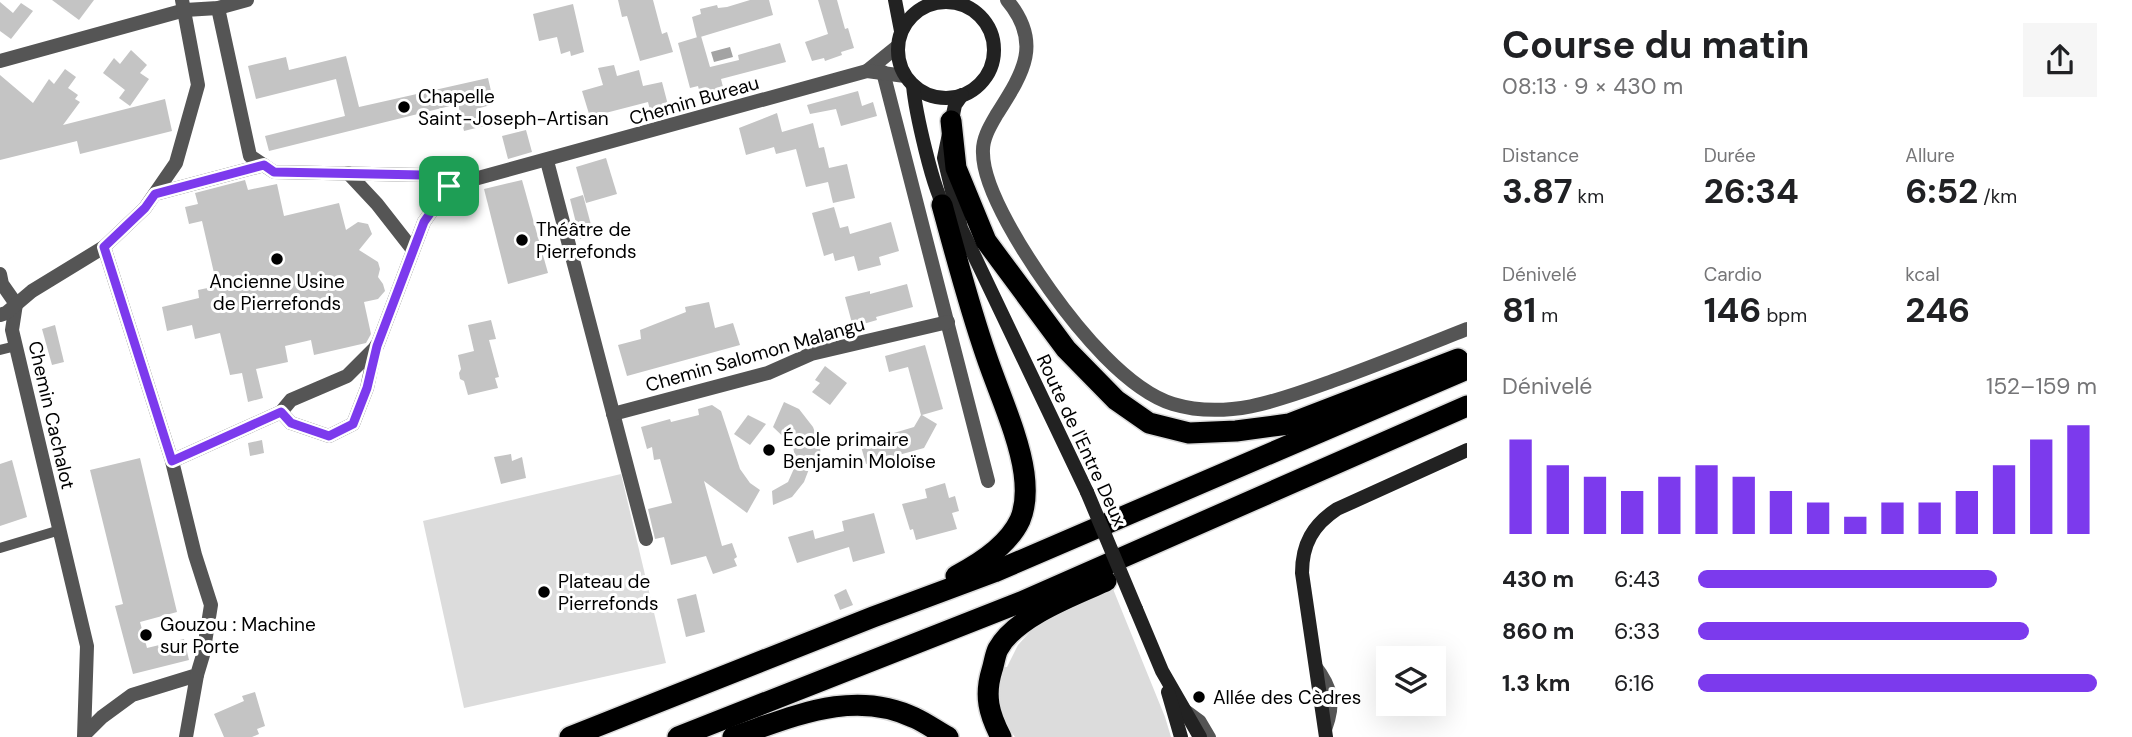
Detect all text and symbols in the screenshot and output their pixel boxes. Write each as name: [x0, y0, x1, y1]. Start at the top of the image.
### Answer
text: Course du matin: [1502, 20, 1810, 70]
button: share: [2023, 23, 2097, 97]
street label: Chemin Bureau: [626, 70, 762, 131]
text: 08:13 · 9 × 430 m: [1502, 71, 1683, 101]
place label: Chapelle Saint-Joseph-Artisan: [418, 84, 609, 131]
marker: Chapelle Saint-Joseph-Artisan: [396, 99, 412, 115]
text: Distance: [1502, 143, 1579, 168]
text: Durée: [1704, 143, 1756, 168]
text: Allure: [1905, 143, 1955, 168]
pin: [419, 156, 479, 216]
icon: arrive: [430, 167, 468, 205]
text: 3.87: [1502, 168, 1573, 214]
text: 26:34: [1704, 168, 1799, 214]
text: 6:52: [1905, 168, 1978, 214]
text: km: [1573, 184, 1604, 209]
text: /km: [1978, 184, 2017, 209]
place label: Théâtre de Pierrefonds: [536, 217, 637, 264]
marker: Théâtre de Pierrefonds: [514, 232, 530, 248]
marker: Ancienne Usine de Pierrefonds: [269, 251, 285, 267]
text: Dénivelé: [1502, 262, 1577, 287]
text: Cardio: [1704, 262, 1762, 287]
text: kcal: [1905, 262, 1940, 287]
place label: Ancienne Usine de Pierrefonds: [209, 269, 345, 316]
text: 81: [1502, 287, 1536, 333]
text: 146: [1704, 287, 1761, 333]
text: 246: [1905, 287, 1970, 333]
text: m: [1536, 303, 1558, 328]
text: bpm: [1761, 303, 1807, 328]
street label: Chemin Salomon Malangu: [643, 311, 868, 398]
street label: Chemin Cachalot: [22, 339, 81, 492]
street label: Route de l'Entre Deux: [1031, 350, 1133, 531]
text: Dénivelé: [1502, 371, 1592, 401]
text: 152–159 m: [1986, 371, 2097, 401]
place label: École primaire Benjamin Moloïse: [783, 427, 936, 474]
marker: École primaire Benjamin Moloïse: [761, 442, 777, 458]
text: 430 m: [1502, 564, 1574, 594]
text: 6:43: [1614, 564, 1661, 594]
place label: Plateau de Pierrefonds: [558, 569, 659, 616]
marker: Plateau de Pierrefonds: [536, 584, 552, 600]
place label: Gouzou : Machine sur Porte: [160, 612, 316, 659]
text: 860 m: [1502, 616, 1574, 646]
text: 6:33: [1614, 616, 1660, 646]
marker: Gouzou : Machine sur Porte: [138, 627, 154, 643]
map controls: [1376, 646, 1446, 716]
button: layers: [1376, 646, 1446, 716]
text: 1.3 km: [1502, 668, 1570, 698]
text: 6:16: [1614, 668, 1655, 698]
place label: Allée des Cèdres: [1213, 685, 1361, 710]
marker: Allée des Cèdres: [1191, 689, 1207, 705]

